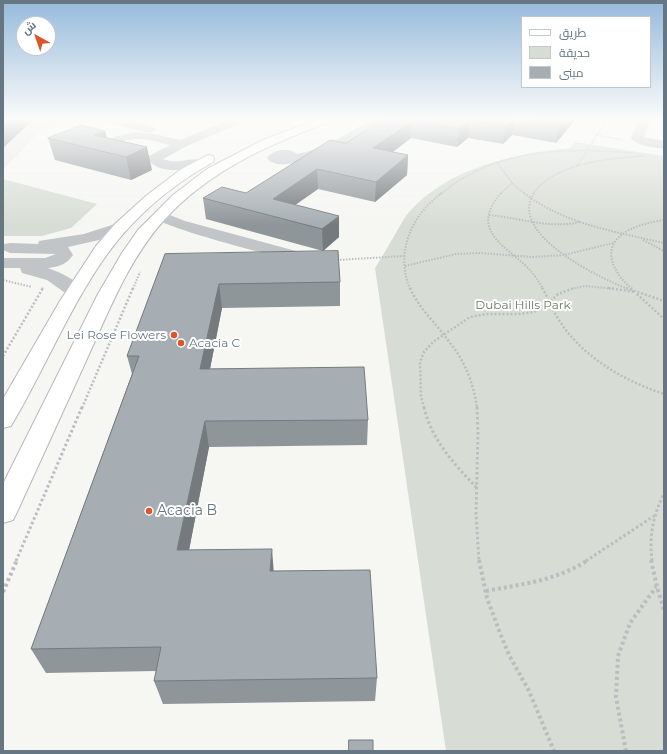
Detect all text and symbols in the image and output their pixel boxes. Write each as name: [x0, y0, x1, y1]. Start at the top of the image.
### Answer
north arrow: [16, 16, 56, 56]
legend: [521, 16, 651, 88]
text: ش: [19, 18, 39, 37]
text: طريق: [559, 25, 586, 40]
text: حديقة: [559, 45, 590, 60]
text: مبنى: [559, 65, 584, 80]
park label: Dubai Hills Park: [475, 298, 571, 312]
place label: Lei Rose Flowers: [67, 328, 166, 342]
marker: Lei Rose Flowers: [169, 330, 179, 340]
place label: Acacia C: [189, 336, 240, 350]
marker: Acacia C: [176, 338, 186, 348]
place label: Acacia B: [157, 503, 217, 519]
marker: Acacia B: [144, 506, 154, 516]

